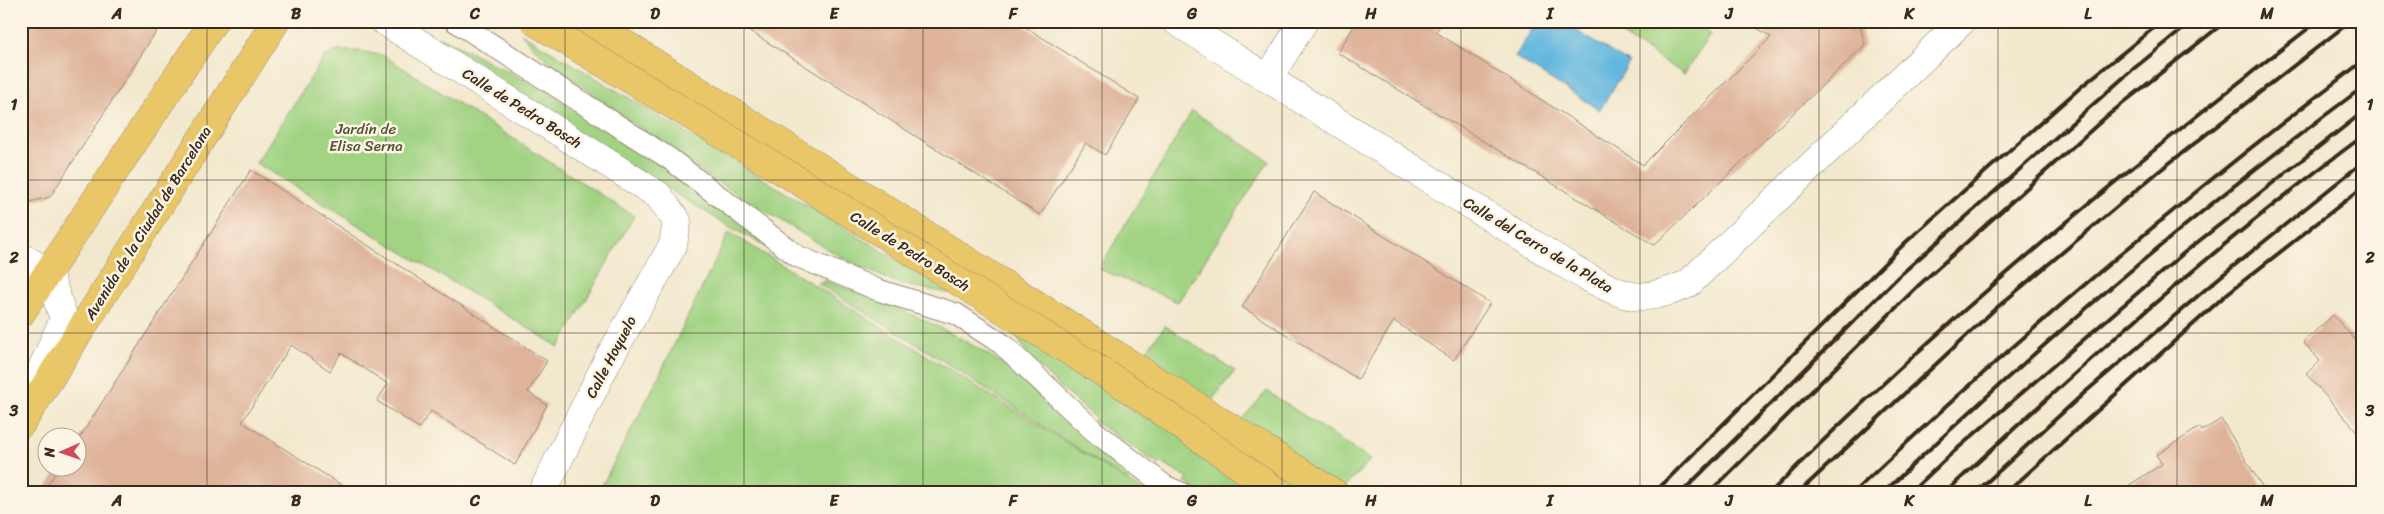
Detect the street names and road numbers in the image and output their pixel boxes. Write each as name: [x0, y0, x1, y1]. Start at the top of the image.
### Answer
street label: Calle de Pedro Bosch: [457, 61, 587, 155]
street label: Avenida de la Ciudad de Barcelona: [77, 120, 219, 326]
street label: Calle del Cerro de la Plata: [1458, 190, 1618, 300]
street label: Calle de Pedro Bosch: [845, 204, 975, 298]
street label: Calle Hoyuelo: [578, 311, 644, 403]

